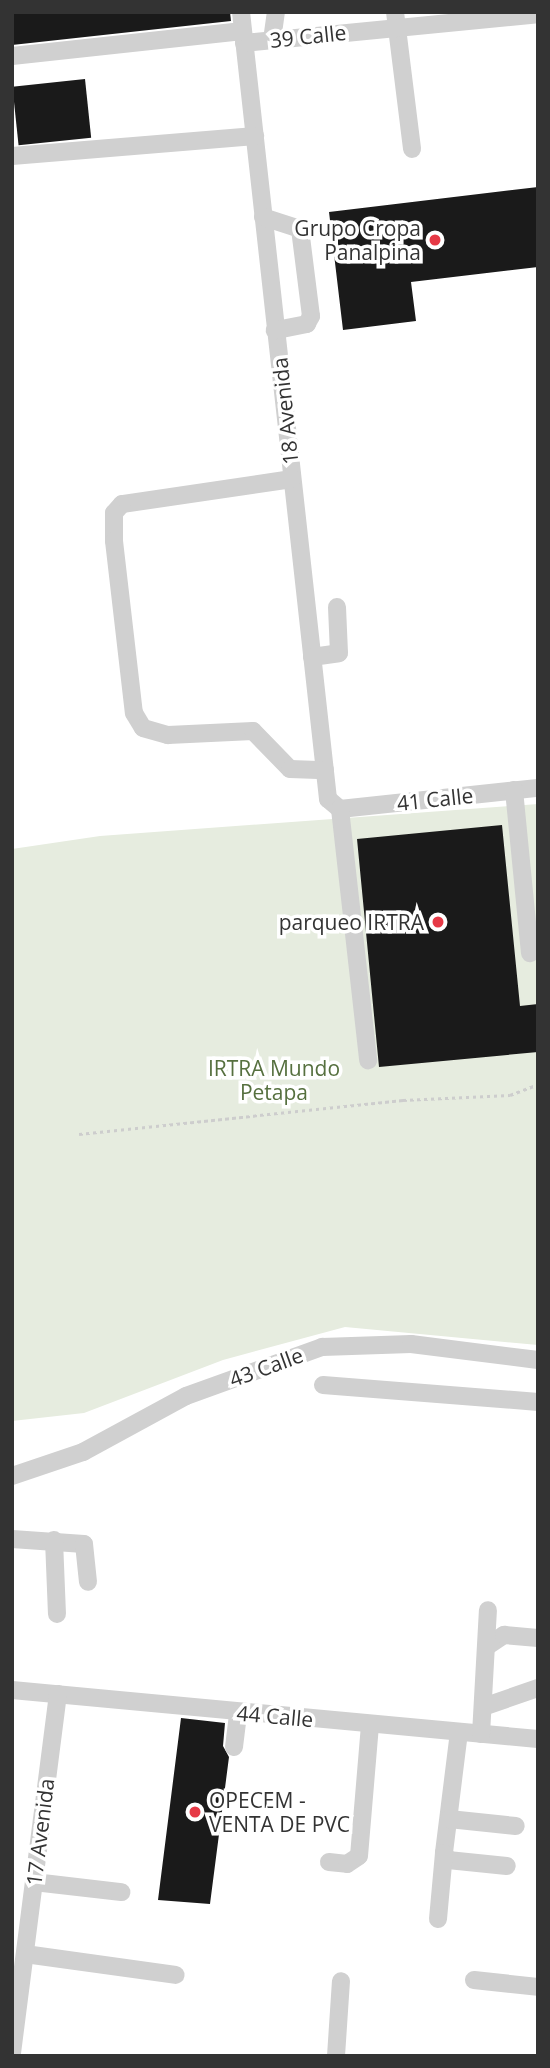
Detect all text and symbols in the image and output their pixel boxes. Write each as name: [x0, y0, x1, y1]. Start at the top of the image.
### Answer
street label: 39 Calle: [269, 19, 347, 53]
place label: Grupo Cropa Panalpina: [294, 215, 421, 265]
marker: Grupo Cropa Panalpina: [427, 232, 443, 248]
street label: 18 Avenida: [267, 356, 303, 466]
street label: 41 Calle: [396, 782, 474, 816]
place label: parqueo IRTRA: [279, 909, 424, 935]
marker: parqueo IRTRA: [430, 914, 446, 930]
park label: IRTRA Mundo Petapa: [208, 1055, 340, 1105]
street label: 43 Calle: [226, 1342, 306, 1392]
street label: 44 Calle: [236, 1700, 314, 1732]
street label: 17 Avenida: [21, 1777, 59, 1887]
place label: OPECEM - VENTA DE PVC: [209, 1787, 350, 1837]
marker: OPECEM - VENTA DE PVC: [187, 1804, 203, 1820]

